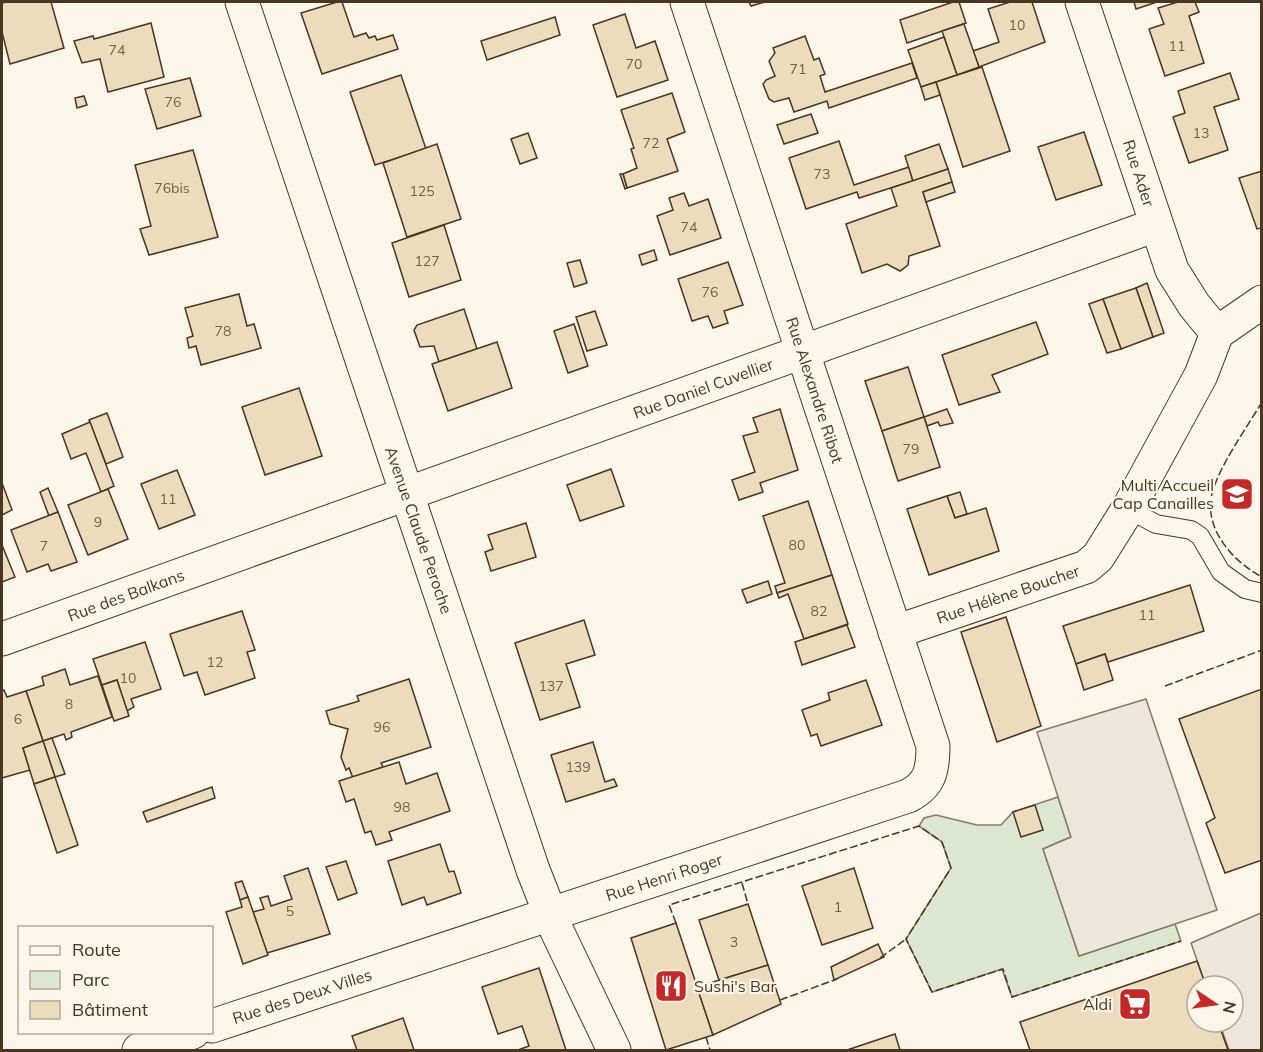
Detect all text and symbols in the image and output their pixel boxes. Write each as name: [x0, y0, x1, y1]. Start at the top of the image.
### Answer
house number: 10: [1009, 16, 1025, 34]
house number: 11: [1169, 37, 1185, 55]
house number: 74: [109, 41, 126, 59]
house number: 70: [626, 55, 642, 73]
house number: 71: [790, 60, 806, 78]
house number: 76: [165, 93, 181, 111]
house number: 13: [1193, 124, 1209, 142]
house number: 72: [643, 134, 659, 152]
street label: Rue Ader: [1119, 137, 1159, 209]
house number: 73: [814, 165, 830, 183]
house number: 76bis: [154, 179, 190, 197]
house number: 125: [409, 182, 435, 200]
house number: 74: [681, 218, 698, 236]
house number: 127: [414, 252, 440, 270]
house number: 76: [702, 283, 718, 301]
street label: Rue Alexandre Ribot: [782, 315, 848, 466]
house number: 78: [215, 322, 231, 340]
street label: Rue Daniel Cuvellier: [630, 353, 776, 423]
house number: 79: [903, 440, 919, 458]
street label: Avenue Claude Peroche: [381, 444, 457, 616]
place label: Multi Accueil Cap Canailles: [1113, 475, 1214, 513]
school or university icon: Multi Accueil Cap Canailles: [1219, 476, 1255, 512]
house number: 11: [160, 490, 176, 508]
house number: 9: [94, 513, 102, 531]
house number: 80: [789, 536, 805, 554]
house number: 7: [40, 537, 48, 555]
street label: Rue Hélène Boucher: [934, 560, 1082, 628]
street label: Rue des Balkans: [65, 565, 187, 625]
house number: 82: [811, 602, 827, 620]
house number: 11: [1139, 606, 1155, 624]
house number: 12: [207, 653, 223, 671]
house number: 10: [120, 669, 136, 687]
house number: 137: [538, 677, 564, 695]
house number: 8: [65, 695, 73, 713]
house number: 6: [14, 710, 22, 728]
house number: 96: [374, 718, 390, 736]
house number: 139: [565, 758, 591, 776]
house number: 98: [394, 798, 410, 816]
street label: Rue Henri Roger: [603, 849, 725, 905]
house number: 1: [834, 898, 842, 916]
house number: 5: [286, 902, 294, 920]
legend: [18, 926, 213, 1034]
house number: 3: [730, 933, 738, 951]
text: Route: [72, 938, 121, 961]
street label: Rue des Deux Villes: [230, 964, 374, 1028]
text: Parc: [72, 968, 110, 991]
restaurant icon: Sushi's Bar: [653, 968, 689, 1004]
north arrow: [1185, 974, 1245, 1034]
place label: Sushi's Bar: [694, 976, 776, 996]
supermarket icon: Aldi: [1117, 986, 1153, 1022]
place label: Aldi: [1083, 994, 1112, 1014]
text: Bâtiment: [72, 998, 148, 1021]
text: N: [1219, 999, 1241, 1016]

